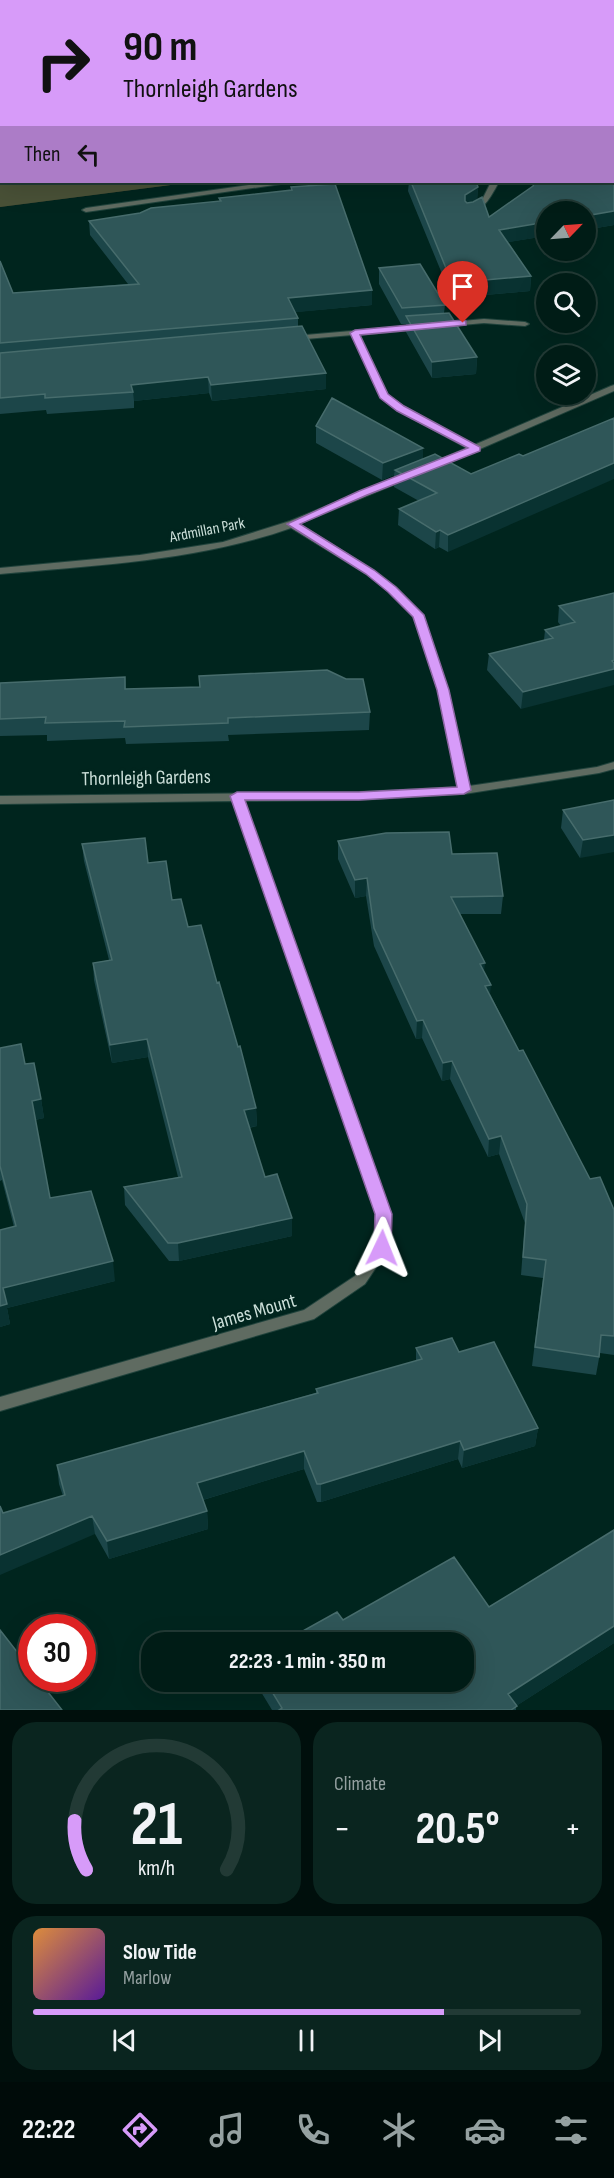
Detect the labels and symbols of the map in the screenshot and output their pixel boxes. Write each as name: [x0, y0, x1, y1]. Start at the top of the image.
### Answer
north arrow: [536, 201, 596, 261]
pin: [437, 261, 488, 323]
street label: Ardmillan Park: [167, 514, 247, 547]
street label: Thornleigh Gardens: [81, 765, 211, 791]
position arrow: [350, 1216, 414, 1280]
street label: James Mount: [208, 1289, 299, 1336]
speed limit sign: 30: [18, 1614, 96, 1692]

